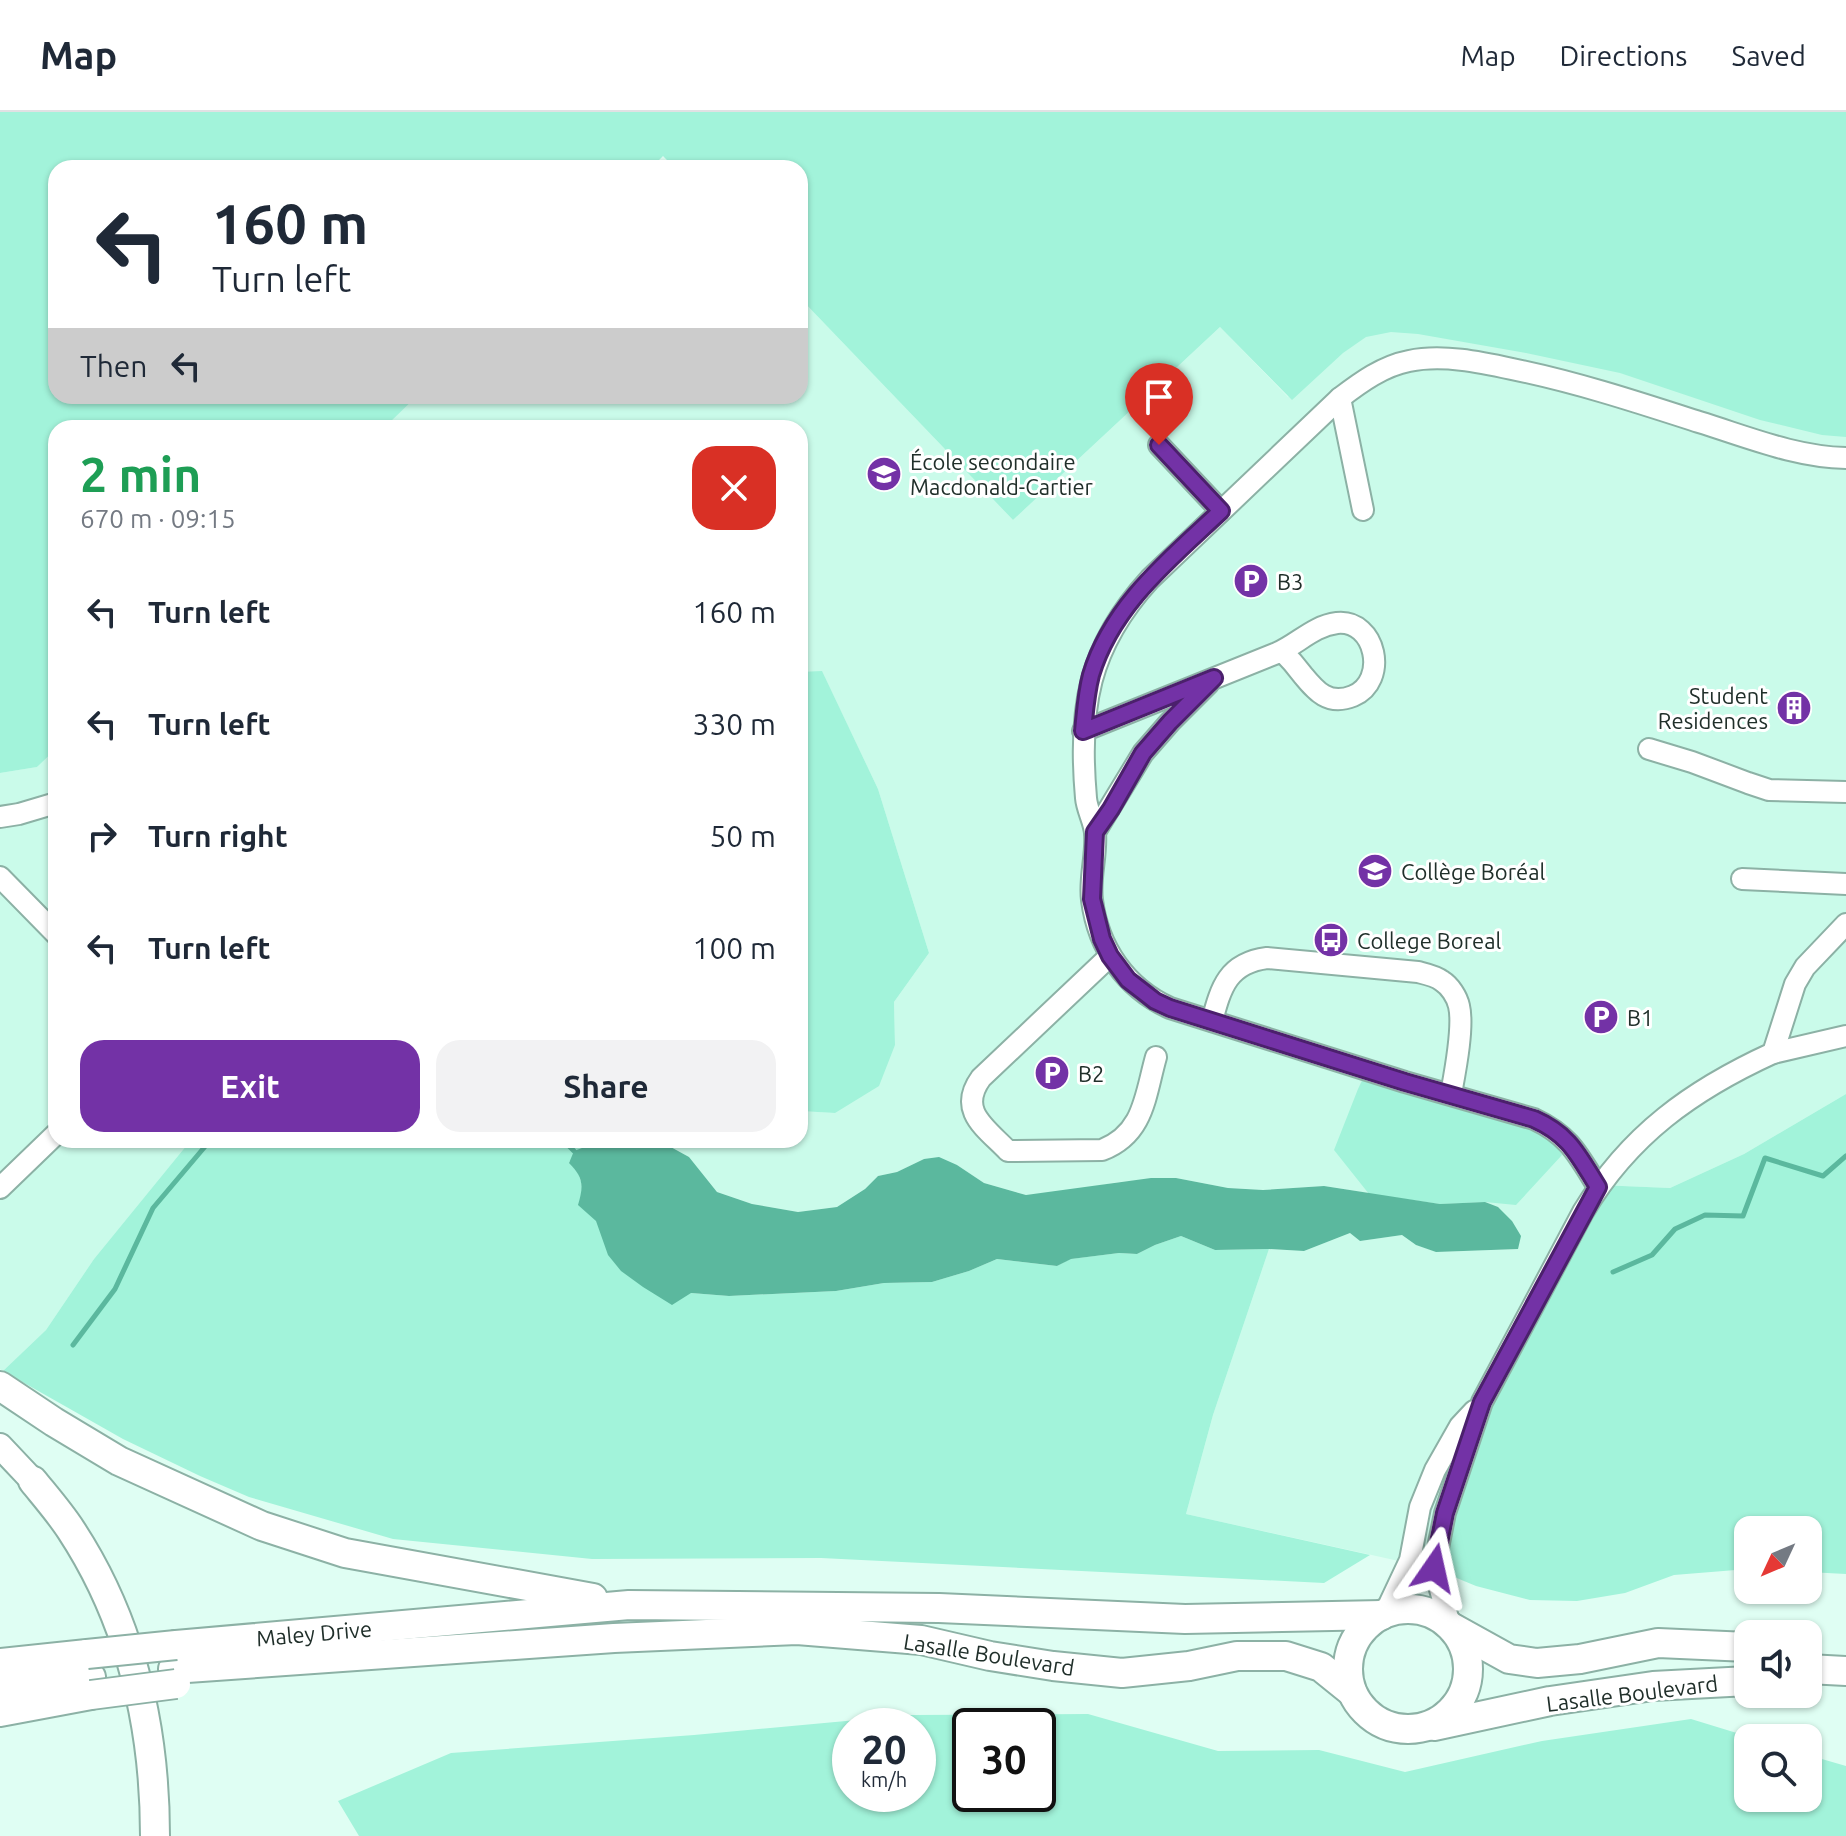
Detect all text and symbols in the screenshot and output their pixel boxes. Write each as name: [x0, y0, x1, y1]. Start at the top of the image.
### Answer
text: Map: [40, 34, 117, 76]
text: Map: [1460, 40, 1516, 71]
text: Directions: [1560, 40, 1687, 71]
text: Saved: [1731, 40, 1806, 71]
icon: left: [80, 192, 184, 296]
text: 160 m: [212, 192, 368, 255]
text: Turn left: [212, 258, 351, 299]
icon: left: [164, 344, 208, 388]
text: Then: [80, 349, 148, 383]
pin: [1125, 363, 1193, 445]
icon: arrive: [1137, 375, 1181, 419]
button: close: [692, 446, 776, 530]
text: 2 min: [80, 447, 201, 501]
place label: École secondaire Macdonald-Cartier: [910, 448, 1094, 499]
school or university icon: École secondaire Macdonald-Cartier: [865, 455, 903, 493]
text: 670 m · 09:15: [80, 504, 236, 533]
parking icon: B3: [1232, 562, 1270, 600]
place label: B3: [1277, 569, 1303, 594]
icon: left: [80, 590, 124, 634]
text: Turn left: [148, 595, 270, 629]
text: 160 m: [692, 595, 776, 629]
place label: Student Residences: [1658, 683, 1768, 733]
building icon: Student Residences: [1775, 689, 1813, 727]
icon: left: [80, 702, 124, 746]
text: Turn left: [148, 707, 270, 741]
text: 330 m: [692, 707, 776, 741]
icon: right: [80, 814, 124, 858]
text: Turn right: [148, 819, 288, 853]
text: 50 m: [709, 819, 776, 853]
school or university icon: Collège Boréal: [1356, 852, 1394, 890]
place label: Collège Boréal: [1401, 859, 1545, 884]
bus stop icon: College Boreal: [1312, 921, 1350, 959]
icon: left: [80, 926, 124, 970]
place label: College Boreal: [1357, 928, 1501, 953]
text: Turn left: [148, 931, 270, 965]
text: 100 m: [692, 931, 776, 965]
parking icon: B1: [1582, 998, 1620, 1036]
place label: B1: [1627, 1005, 1653, 1030]
button: Exit: [80, 1040, 420, 1132]
button: Share: [436, 1040, 776, 1132]
parking icon: B2: [1033, 1054, 1071, 1092]
place label: B2: [1078, 1061, 1104, 1086]
north arrow: [1734, 1516, 1822, 1604]
map controls: [1734, 1516, 1822, 1812]
position arrow: [1392, 1526, 1476, 1610]
street label: Maley Drive: [255, 1615, 373, 1651]
button: sound: [1734, 1620, 1822, 1708]
street label: Lasalle Boulevard: [902, 1628, 1076, 1680]
street label: Lasalle Boulevard: [1545, 1670, 1719, 1716]
speed limit sign: 30: [952, 1708, 1056, 1812]
button: search: [1734, 1724, 1822, 1812]
text: 20: [861, 1727, 907, 1772]
text: km/h: [861, 1768, 907, 1791]

